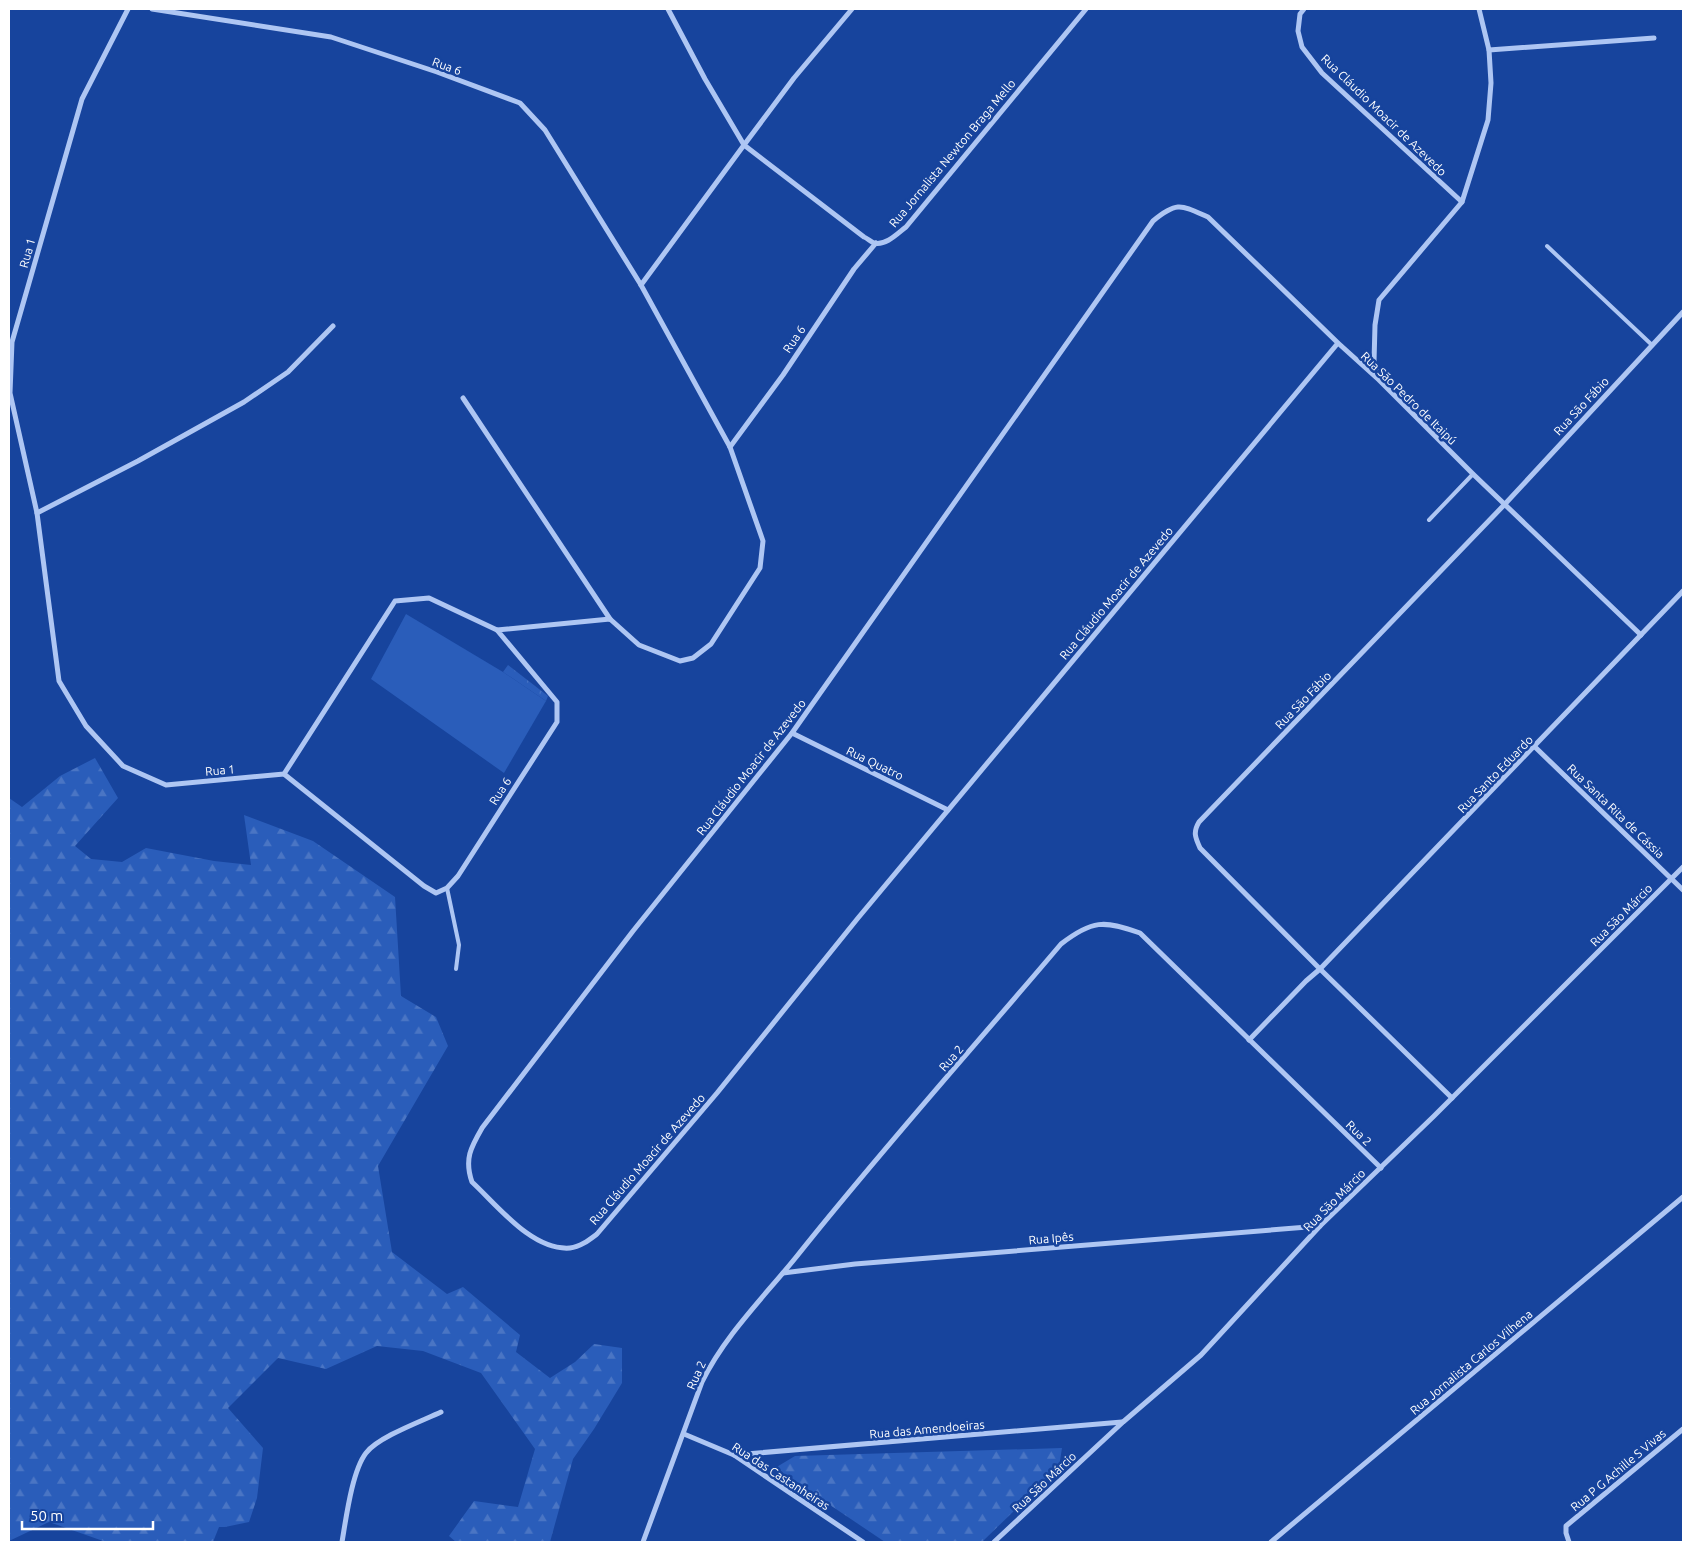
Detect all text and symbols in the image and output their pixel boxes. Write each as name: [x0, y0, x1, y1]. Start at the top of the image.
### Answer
street label: Rua Cláudio Moacir de Azevedo: [1319, 52, 1449, 178]
street label: Rua 6: [431, 55, 464, 77]
street label: Rua Jornalista Newton Braga Mello: [886, 76, 1018, 230]
street label: Rua 1: [17, 237, 37, 269]
street label: Rua 6: [780, 323, 808, 355]
street label: Rua São Pedro de Itaipú: [1359, 349, 1459, 447]
street label: Rua São Fábio: [1551, 374, 1611, 438]
street label: Rua Cláudio Moacir de Azevedo: [1057, 524, 1175, 662]
street label: Rua São Fábio: [1272, 669, 1334, 731]
street label: Rua Cláudio Moacir de Azevedo: [694, 696, 808, 838]
street label: Rua Santo Eduardo: [1455, 733, 1535, 815]
street label: Rua Quatro: [844, 744, 906, 782]
street label: Rua Santa Rita de Cássia: [1565, 761, 1667, 861]
street label: Rua 1: [204, 762, 236, 778]
street label: Rua 6: [487, 775, 514, 807]
street label: Rua São Márcio: [1587, 881, 1655, 949]
street label: Rua 2: [936, 1042, 966, 1074]
street label: Rua Cláudio Moacir de Azevedo: [587, 1091, 707, 1227]
street label: Rua 2: [1344, 1118, 1374, 1148]
street label: Rua São Márcio: [1300, 1166, 1368, 1234]
street label: Rua Ipês: [1028, 1230, 1074, 1246]
street label: Rua Jornalista Carlos Vilhena: [1407, 1307, 1535, 1417]
street label: Rua 2: [684, 1359, 708, 1391]
street label: Rua das Amendoeiras: [869, 1417, 985, 1441]
street label: Rua P G Achille S Vivas: [1568, 1427, 1668, 1513]
street label: Rua das Castanheiras: [730, 1440, 832, 1512]
street label: Rua São Márcio: [1010, 1449, 1078, 1515]
scale bar: [22, 1498, 154, 1530]
text: 50 m: [30, 1507, 63, 1524]

